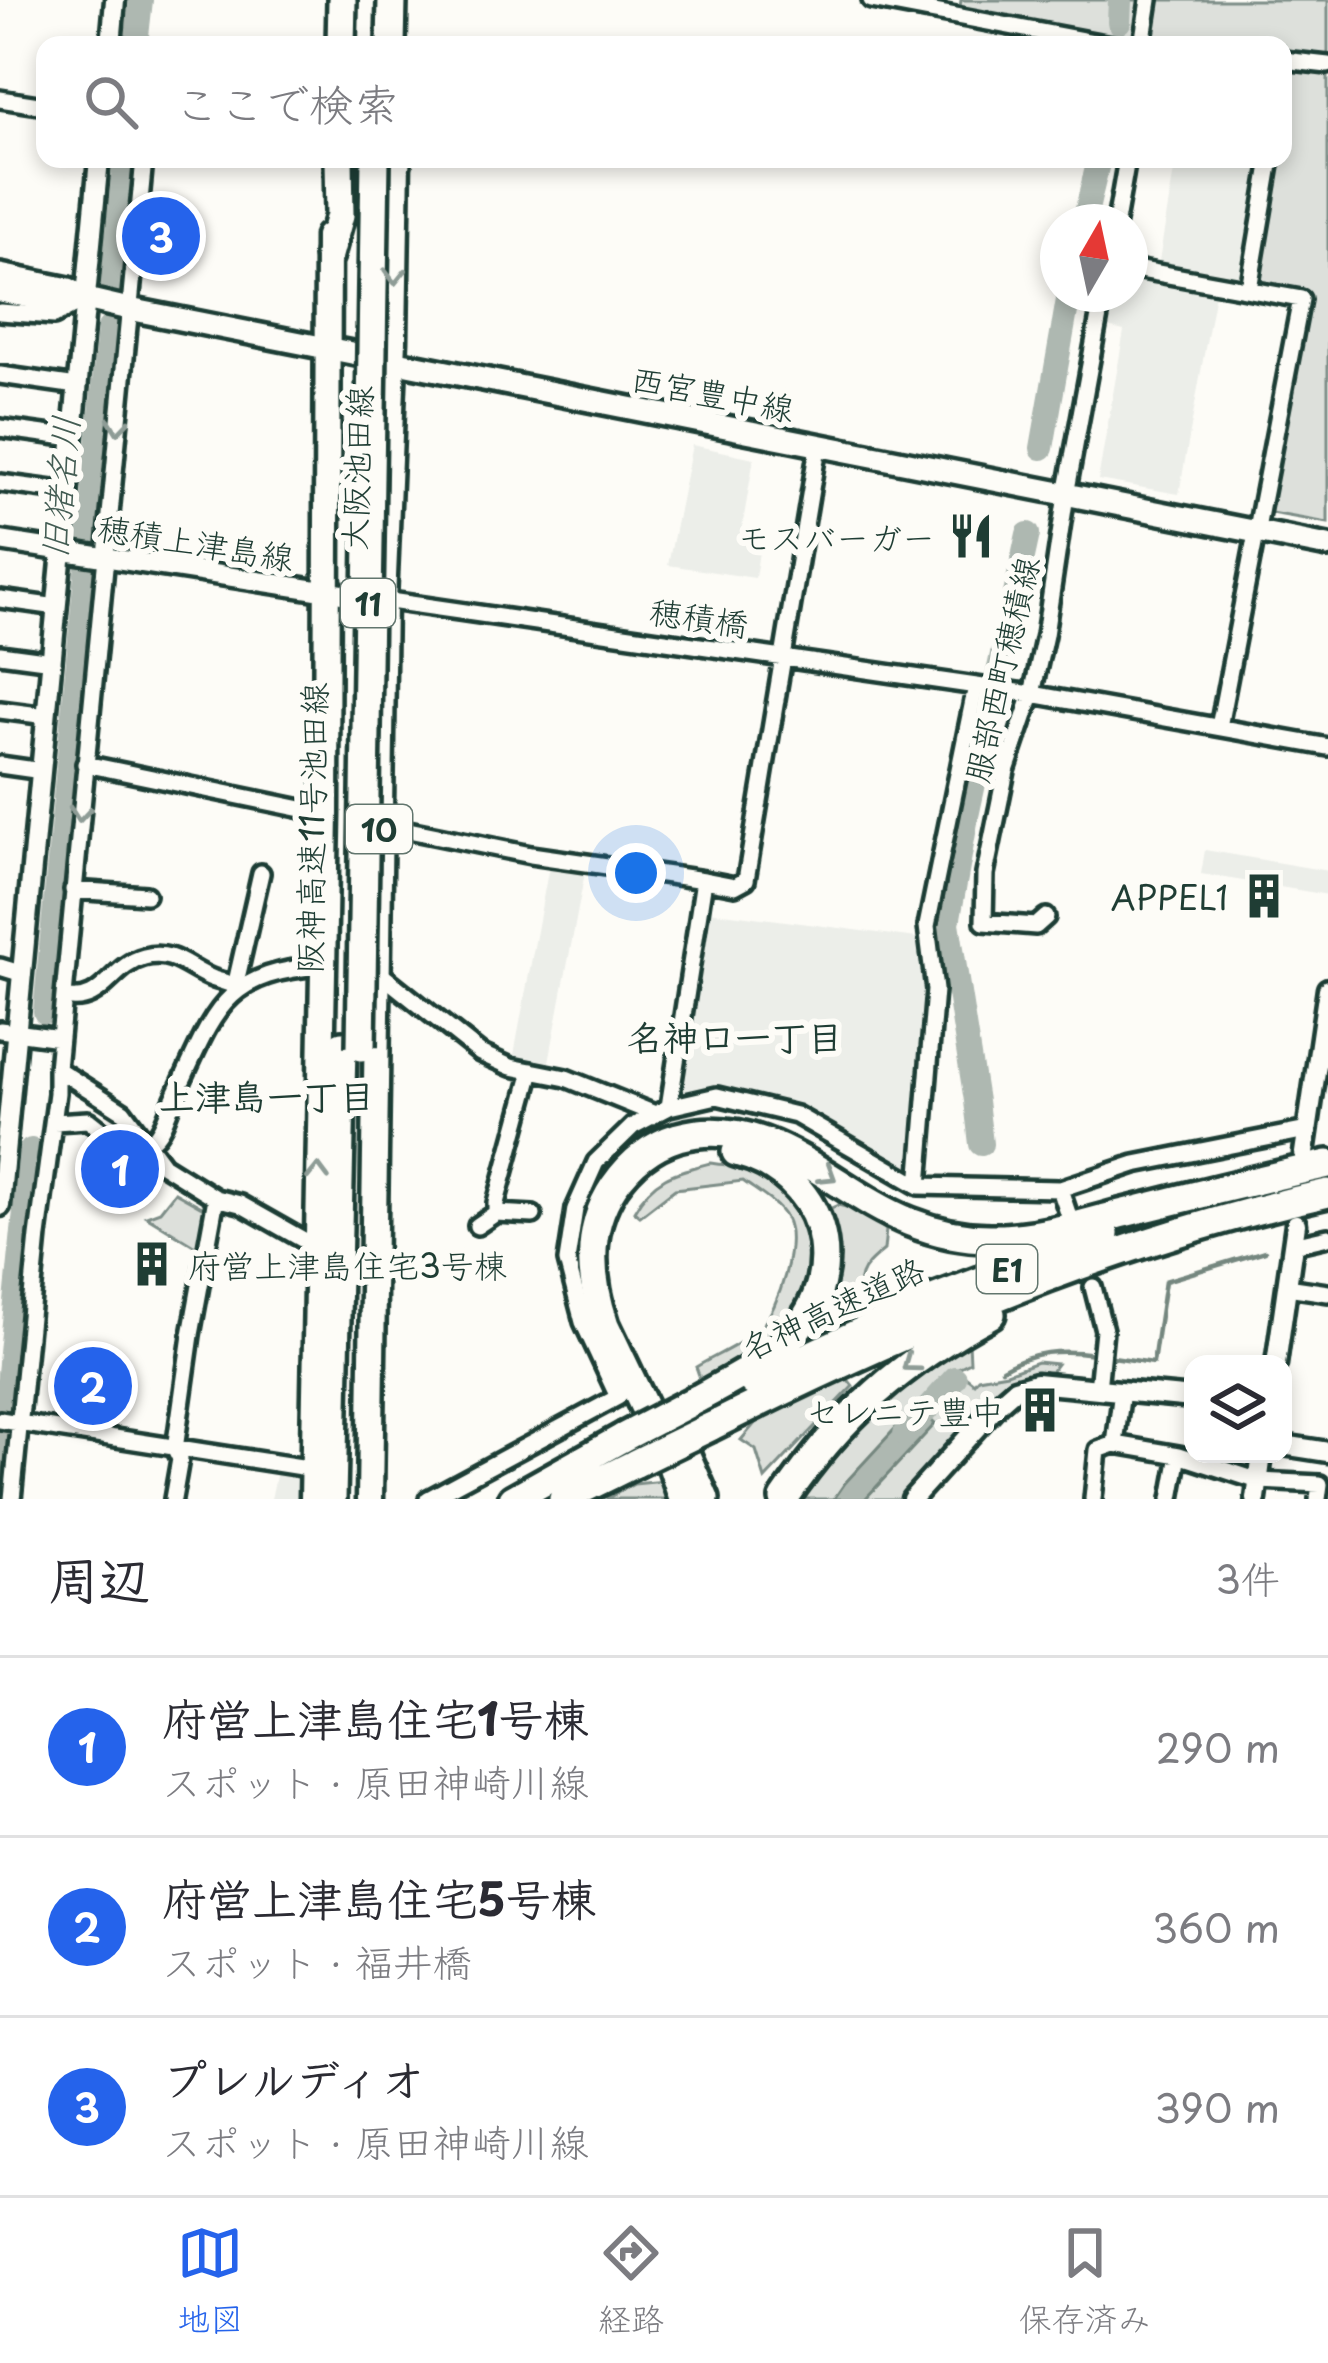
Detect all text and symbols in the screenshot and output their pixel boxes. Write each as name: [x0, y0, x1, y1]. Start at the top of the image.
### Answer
search box: [36, 36, 1292, 168]
text: ここで検索: [174, 68, 399, 136]
icon: search: [78, 69, 144, 135]
pin: 3: [122, 191, 200, 281]
north arrow: [1040, 204, 1148, 312]
one-way arrow: [382, 268, 408, 286]
street label: 西宮豊中線: [627, 352, 799, 432]
street label: 大阪池田線: [327, 385, 383, 551]
water label: 旧猪名川: [25, 413, 91, 561]
one-way arrow: [106, 416, 131, 435]
street label: 穂積上津島線: [94, 501, 298, 581]
place label: モスバーガー: [738, 511, 935, 561]
restaurant icon: モスバーガー: [946, 511, 996, 561]
street label: 服部西町穂積線: [950, 551, 1050, 787]
road number: 11: [341, 579, 395, 627]
street label: 穂積橋: [647, 584, 751, 648]
street label: 阪神高速11号池田線: [282, 682, 338, 974]
one-way arrow: [68, 805, 93, 824]
road number: 10: [346, 805, 412, 853]
your location: [606, 843, 666, 903]
place label: APPEL1: [1111, 871, 1228, 921]
building icon: APPEL1: [1239, 871, 1289, 921]
district label: 名神口一丁目: [627, 1009, 843, 1063]
district label: 上津島一丁目: [159, 1068, 375, 1122]
pin: 1: [81, 1124, 159, 1214]
one-way arrow: [815, 1161, 837, 1183]
one-way arrow: [305, 1162, 331, 1181]
building icon: 府営上津島住宅3号棟: [127, 1239, 177, 1289]
place label: 府営上津島住宅3号棟: [188, 1239, 507, 1289]
street label: 名神高速道路: [732, 1243, 932, 1371]
road number: E1: [977, 1245, 1037, 1293]
pin: 2: [54, 1341, 132, 1431]
one-way arrow: [902, 1349, 923, 1371]
map controls: [1184, 1355, 1292, 1463]
button: layers: [1184, 1355, 1292, 1463]
place label: セレニテ豊中: [806, 1385, 1004, 1435]
building icon: セレニテ豊中: [1015, 1385, 1065, 1435]
text: 周辺: [48, 1539, 150, 1616]
text: 3件: [1215, 1548, 1280, 1607]
text: 府営上津島住宅1号棟: [162, 1683, 589, 1751]
text: 1: [78, 1717, 96, 1776]
text: 290 m: [1156, 1717, 1280, 1776]
text: スポット · 原田神崎川線: [162, 1751, 589, 1810]
text: 府営上津島住宅5号棟: [162, 1863, 596, 1931]
text: 2: [73, 1897, 101, 1956]
text: 360 m: [1152, 1897, 1280, 1956]
text: スポット · 福井橋: [162, 1931, 472, 1990]
text: プレルディオ: [162, 2043, 425, 2111]
text: 3: [74, 2077, 100, 2136]
text: 390 m: [1155, 2077, 1280, 2136]
text: スポット · 原田神崎川線: [162, 2111, 589, 2170]
tab: 地図: [177, 2220, 243, 2342]
tab: 経路: [598, 2220, 664, 2342]
tab: 保存済み: [1019, 2220, 1151, 2342]

